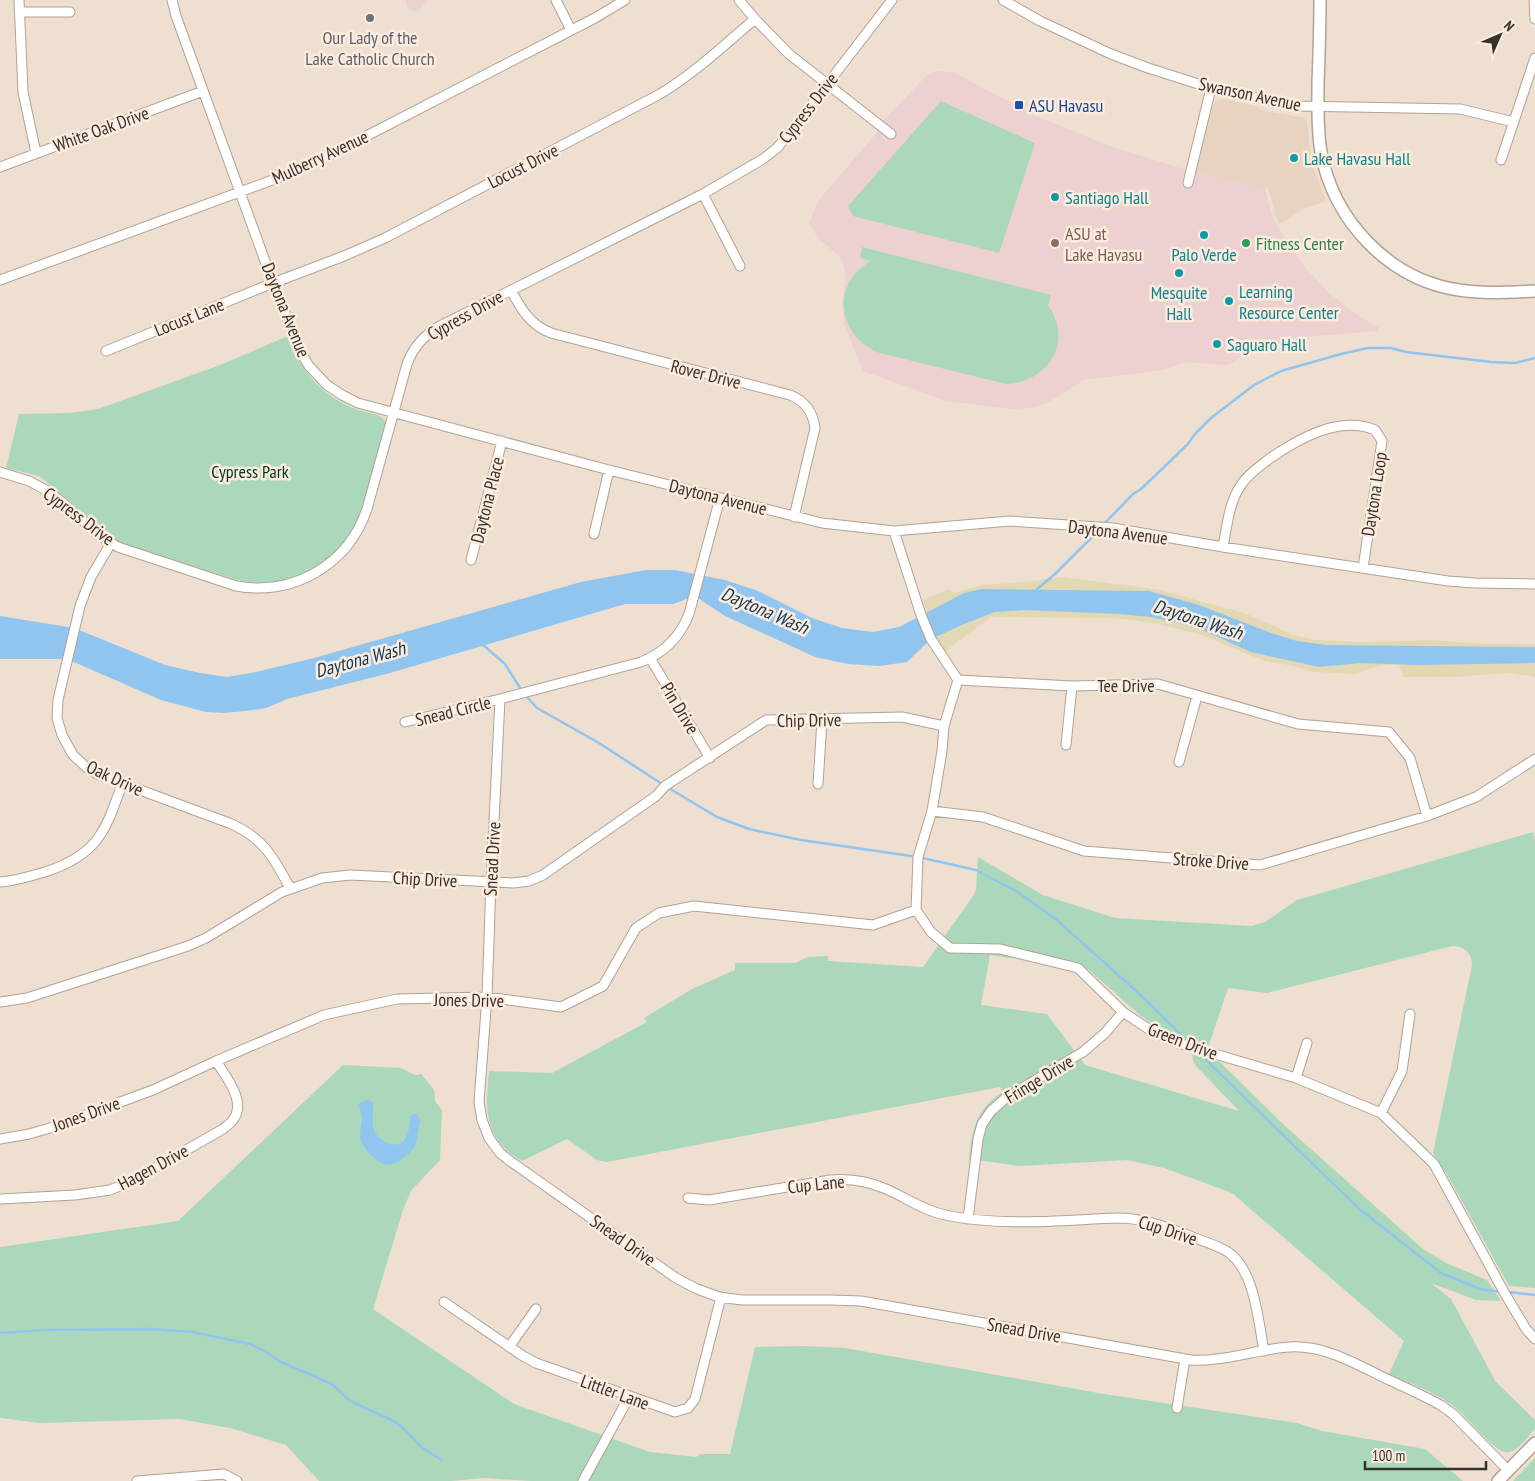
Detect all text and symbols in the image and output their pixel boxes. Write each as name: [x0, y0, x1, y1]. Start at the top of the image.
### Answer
north arrow: [1475, 10, 1525, 60]
marker: Our Lady of the Lake Catholic Church: [364, 12, 376, 24]
text: N: [1500, 17, 1518, 35]
place label: Our Lady of the Lake Catholic Church: [305, 26, 435, 70]
street label: Cypress Drive: [773, 68, 843, 148]
street label: Swanson Avenue: [1197, 72, 1303, 116]
place label: ASU Havasu: [1029, 94, 1103, 117]
marker: ASU Havasu: [1013, 99, 1025, 111]
street label: White Oak Drive: [50, 101, 152, 157]
street label: Mulberry Avenue: [268, 125, 372, 189]
street label: Locust Drive: [484, 138, 562, 194]
place label: Lake Havasu Hall: [1304, 147, 1411, 170]
marker: Lake Havasu Hall: [1288, 152, 1300, 164]
place label: Santiago Hall: [1065, 186, 1149, 209]
marker: Santiago Hall: [1049, 191, 1061, 203]
place label: ASU at Lake Havasu: [1065, 222, 1142, 266]
marker: Palo Verde: [1198, 229, 1210, 241]
place label: Fitness Center: [1256, 232, 1344, 255]
marker: ASU at Lake Havasu: [1049, 237, 1061, 249]
marker: Fitness Center: [1240, 237, 1252, 249]
place label: Palo Verde: [1171, 243, 1237, 266]
street label: Daytona Avenue: [257, 259, 315, 361]
marker: Mesquite Hall: [1173, 267, 1185, 279]
place label: Learning Resource Center: [1239, 280, 1339, 324]
place label: Mesquite Hall: [1151, 281, 1207, 325]
street label: Cypress Drive: [423, 285, 507, 345]
street label: Locust Lane: [151, 293, 227, 341]
marker: Learning Resource Center: [1223, 295, 1235, 307]
place label: Saguaro Hall: [1227, 333, 1307, 356]
marker: Saguaro Hall: [1211, 338, 1223, 350]
street label: Rover Drive: [669, 354, 743, 394]
street label: Daytona Loop: [1356, 450, 1392, 538]
street label: Daytona Place: [465, 455, 509, 545]
park label: Cypress Park: [211, 460, 289, 483]
street label: Daytona Avenue: [667, 474, 769, 520]
street label: Cypress Drive: [39, 482, 119, 550]
street label: Daytona Avenue: [1067, 514, 1169, 550]
water label: Daytona Wash: [718, 581, 814, 640]
water label: Daytona Wash: [1150, 593, 1247, 645]
water label: Daytona Wash: [312, 635, 409, 683]
street label: Tee Drive: [1097, 674, 1155, 697]
street label: Pin Drive: [656, 678, 704, 738]
street label: Snead Circle: [413, 691, 493, 731]
street label: Chip Drive: [777, 708, 841, 732]
street label: Oak Drive: [83, 755, 147, 801]
street label: Snead Drive: [479, 821, 505, 897]
street label: Stroke Drive: [1172, 847, 1250, 875]
street label: Chip Drive: [392, 866, 458, 892]
street label: Jones Drive: [433, 988, 504, 1012]
street label: Green Drive: [1145, 1017, 1221, 1065]
street label: Fringe Drive: [1001, 1050, 1077, 1108]
street label: Jones Drive: [48, 1091, 123, 1137]
street label: Hagen Drive: [114, 1139, 192, 1195]
street label: Cup Lane: [786, 1170, 846, 1198]
street label: Snead Drive: [586, 1209, 660, 1271]
street label: Cup Drive: [1136, 1210, 1200, 1250]
street label: Snead Drive: [985, 1312, 1063, 1348]
street label: Littler Lane: [578, 1369, 652, 1415]
scale bar: [1365, 1438, 1486, 1470]
text: 100 m: [1372, 1446, 1405, 1465]

